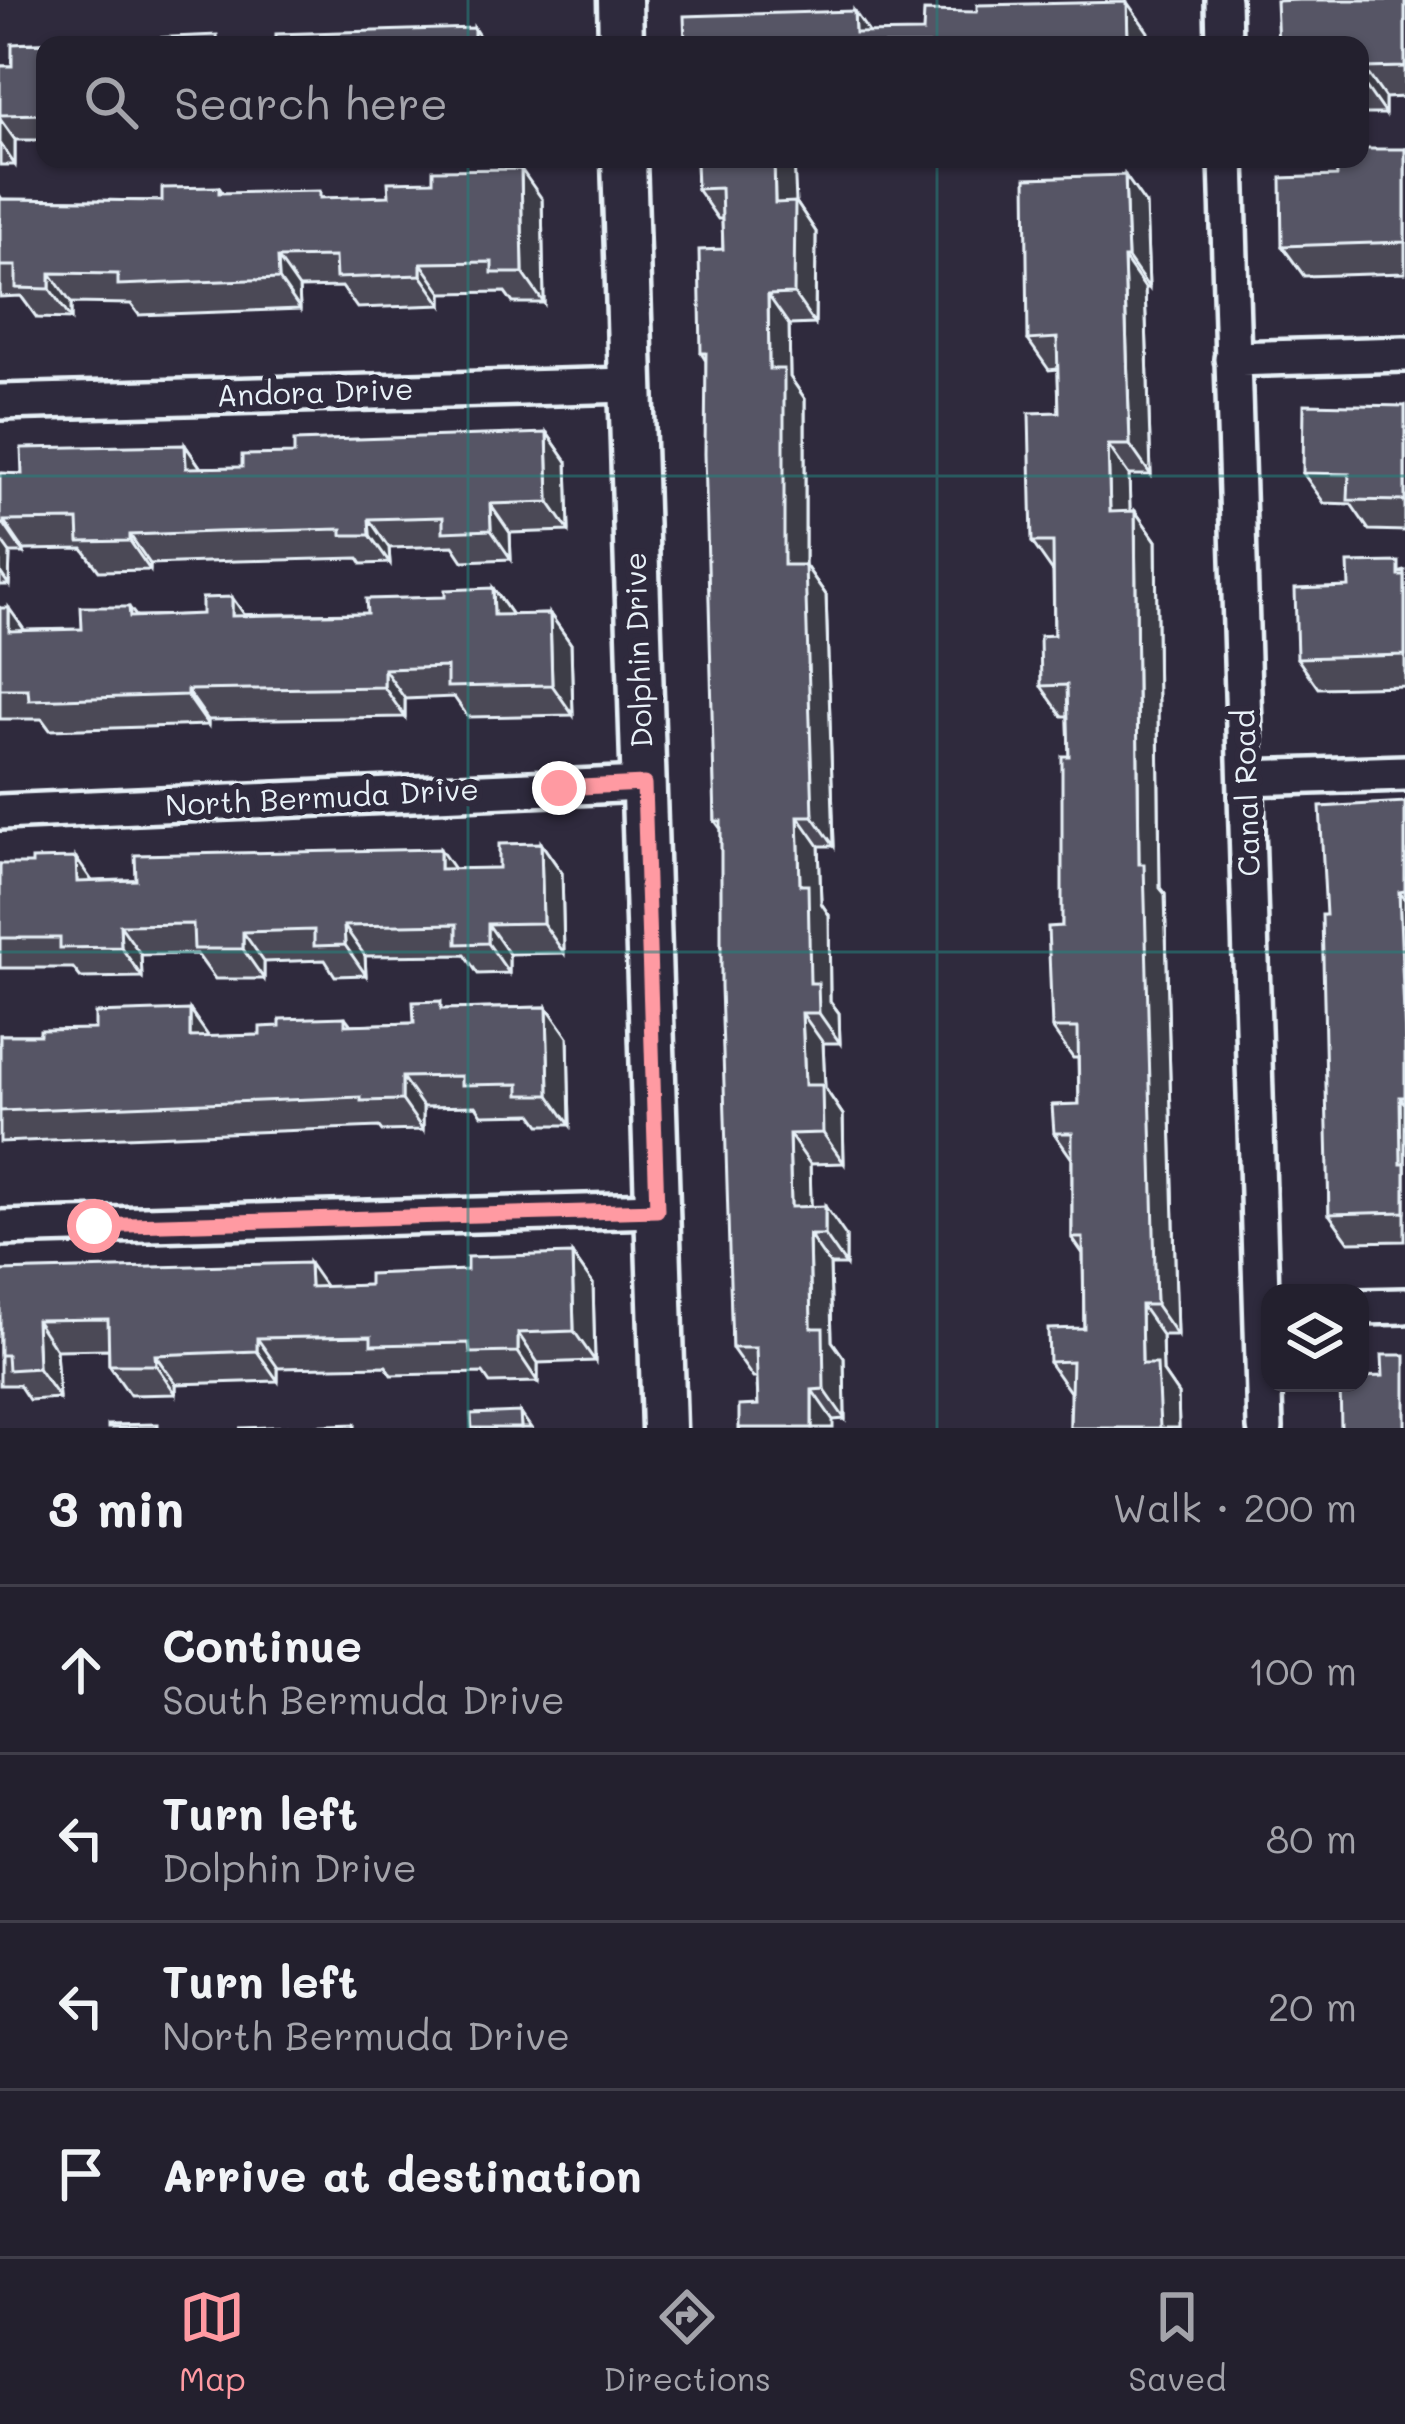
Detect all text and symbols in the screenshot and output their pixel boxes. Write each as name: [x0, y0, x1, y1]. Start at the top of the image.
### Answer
search box: [36, 36, 1369, 168]
icon: search: [78, 69, 144, 135]
text: Search here: [174, 73, 448, 131]
street label: Andora Drive: [216, 368, 414, 414]
street label: Dolphin Drive: [614, 551, 660, 749]
street label: Canal Road: [1222, 709, 1268, 877]
route end: [532, 761, 586, 815]
street label: North Bermuda Drive: [164, 768, 480, 824]
route start: [67, 1199, 121, 1253]
map controls: [1261, 1284, 1369, 1392]
button: layers: [1261, 1284, 1369, 1392]
text: 3 min: [48, 1473, 184, 1540]
text: Walk · 200 m: [1113, 1481, 1357, 1532]
text: Continue: [162, 1615, 362, 1673]
icon: ahead: [48, 1637, 114, 1703]
text: 100 m: [1248, 1644, 1357, 1695]
text: South Bermuda Drive: [162, 1673, 565, 1724]
text: Turn left: [162, 1783, 358, 1841]
icon: left: [48, 1805, 114, 1871]
text: 80 m: [1266, 1812, 1357, 1863]
text: Dolphin Drive: [162, 1841, 417, 1892]
text: Turn left: [162, 1951, 358, 2009]
icon: left: [48, 1973, 114, 2039]
text: 20 m: [1268, 1980, 1357, 2031]
text: North Bermuda Drive: [162, 2009, 570, 2060]
icon: arrive: [48, 2141, 114, 2207]
text: Arrive at destination: [162, 2145, 642, 2203]
tab: Map: [179, 2284, 246, 2399]
tab: Directions: [603, 2284, 771, 2399]
tab: Saved: [1128, 2284, 1226, 2399]

